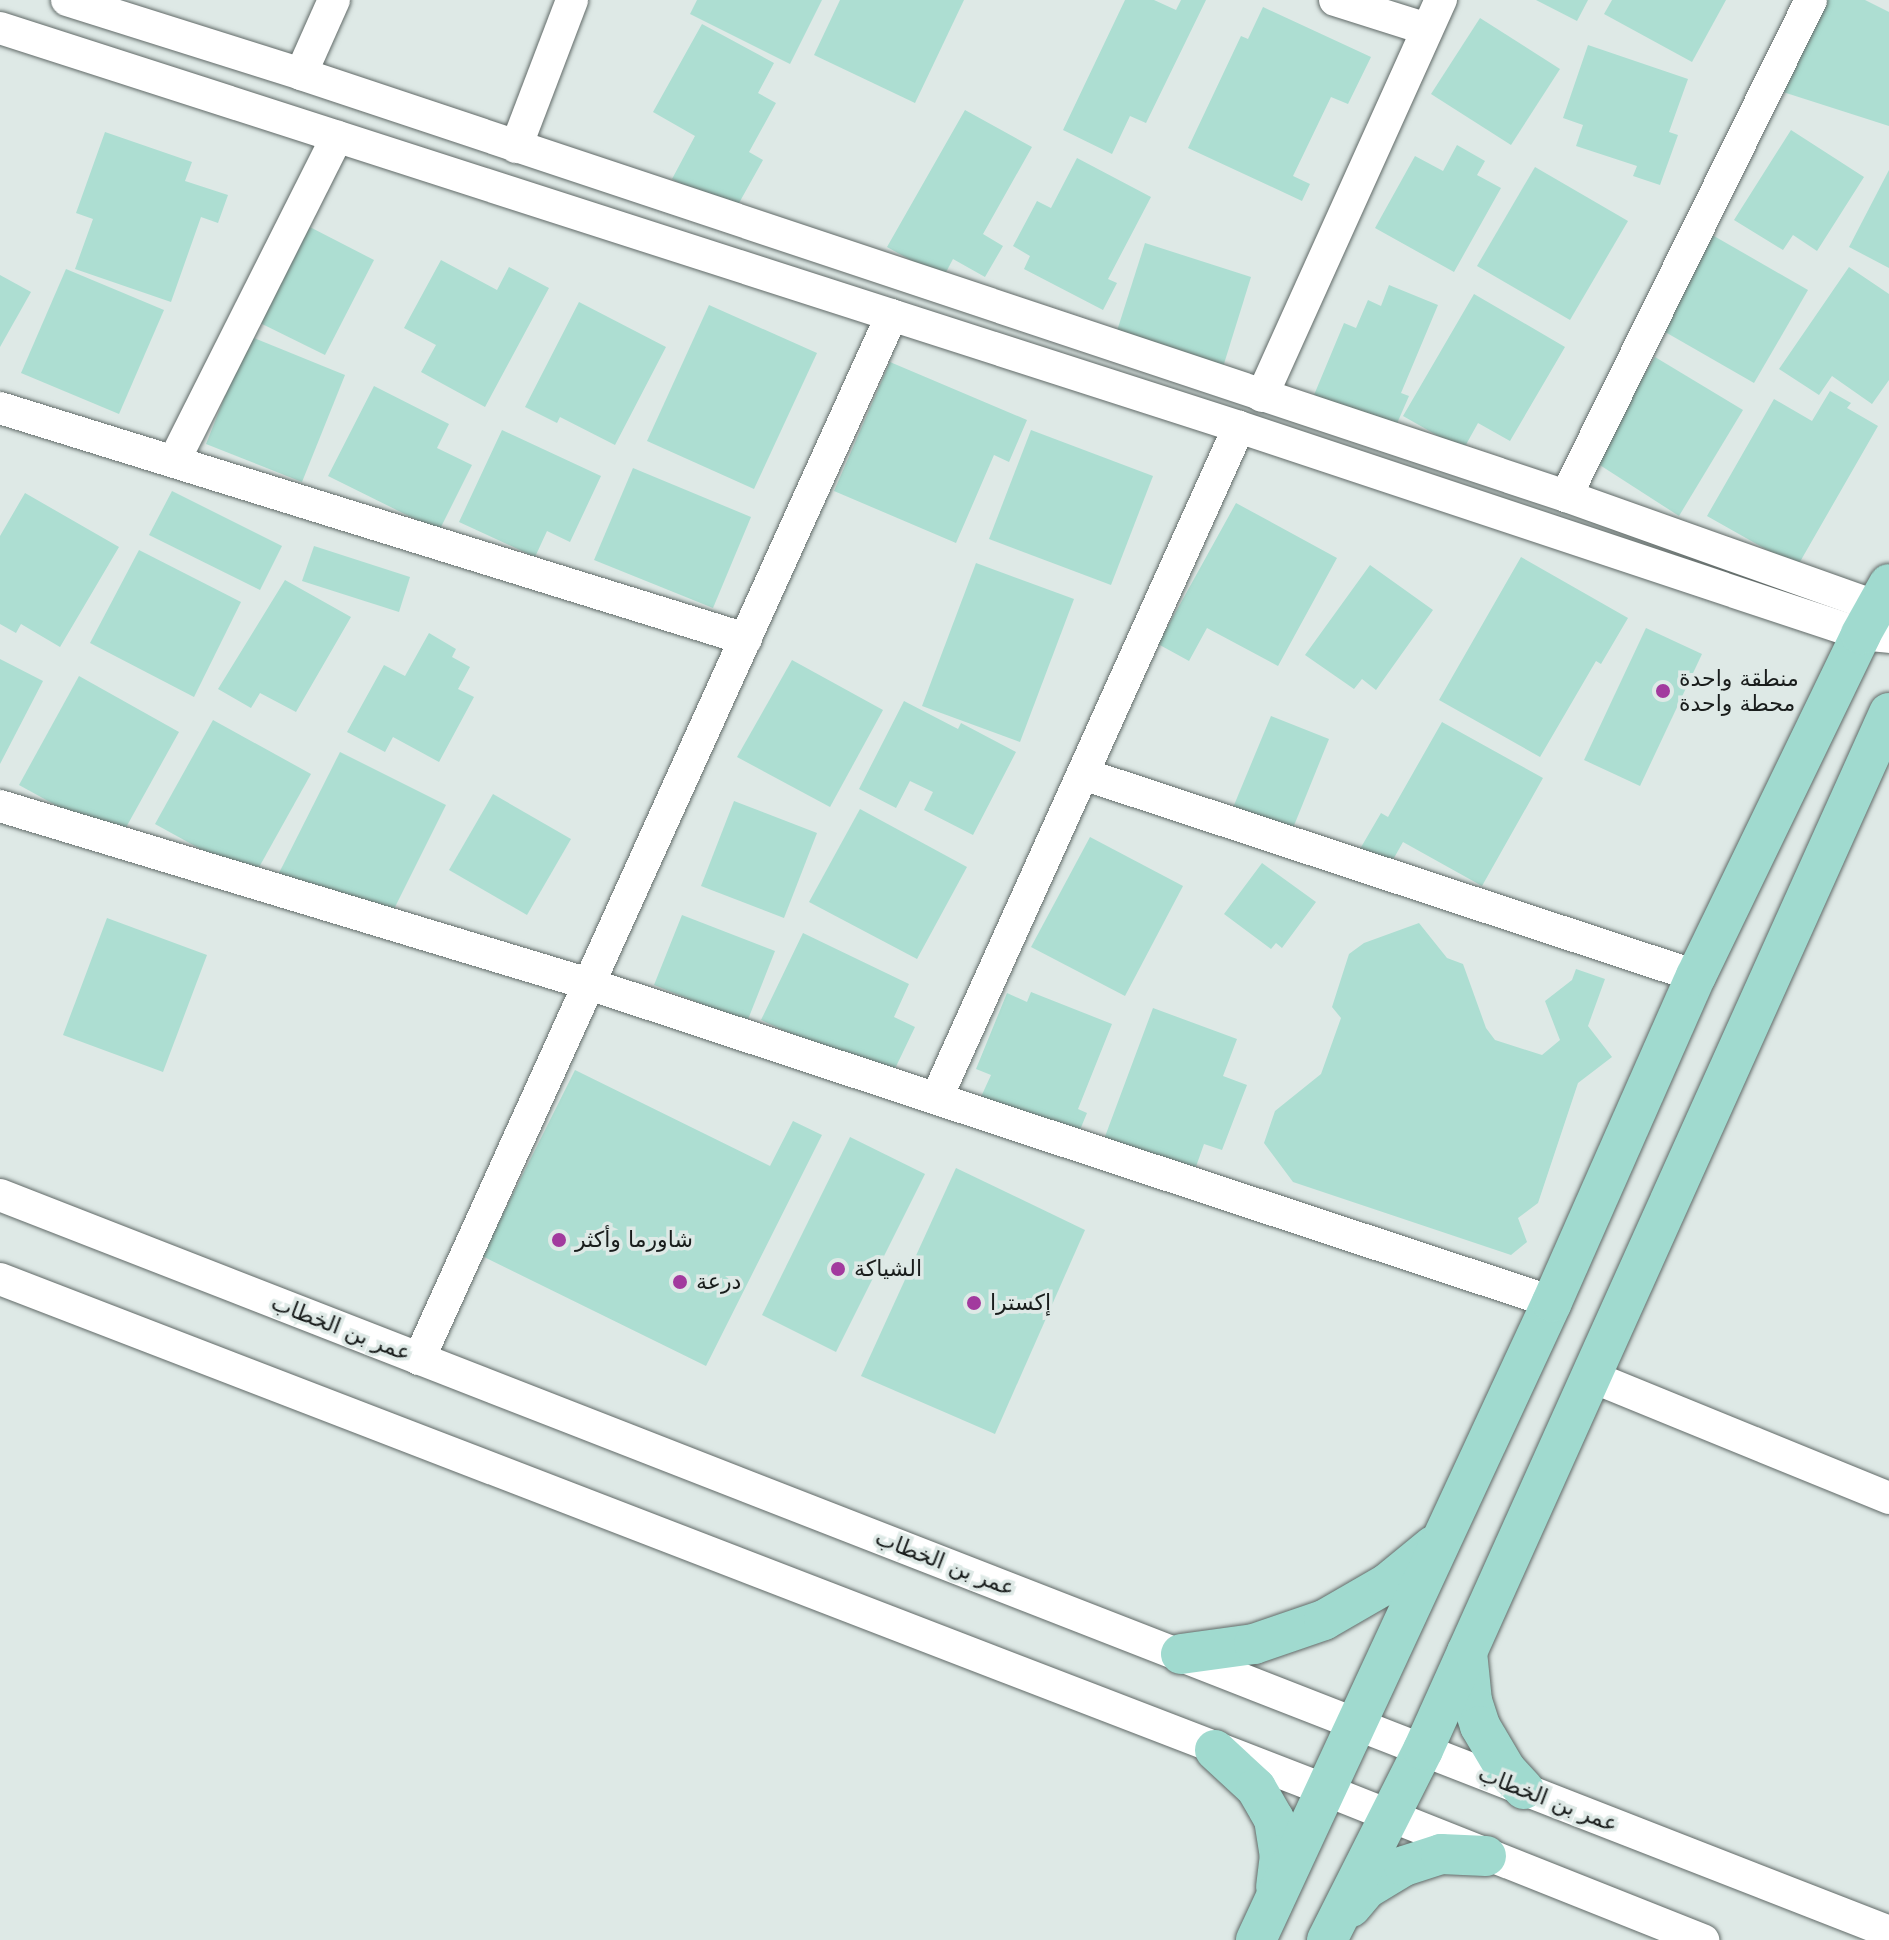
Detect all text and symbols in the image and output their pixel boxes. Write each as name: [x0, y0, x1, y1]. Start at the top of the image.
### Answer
place label: منطقة واحدة محطة واحدة: [1679, 665, 1799, 716]
marker: منطقة واحدة محطة واحدة: [1654, 682, 1672, 700]
place label: شاورما وأكثر: [575, 1227, 693, 1253]
marker: شاورما وأكثر: [550, 1231, 568, 1249]
place label: الشياكة: [854, 1256, 922, 1282]
marker: الشياكة: [829, 1260, 847, 1278]
place label: درعة: [696, 1269, 741, 1295]
marker: درعة: [671, 1273, 689, 1291]
street label: عمر بن الخطاب: [268, 1289, 414, 1367]
place label: إكسترا: [990, 1290, 1051, 1316]
marker: إكسترا: [965, 1294, 983, 1312]
street label: عمر بن الخطاب: [872, 1524, 1018, 1602]
street label: عمر بن الخطاب: [1475, 1760, 1621, 1838]

